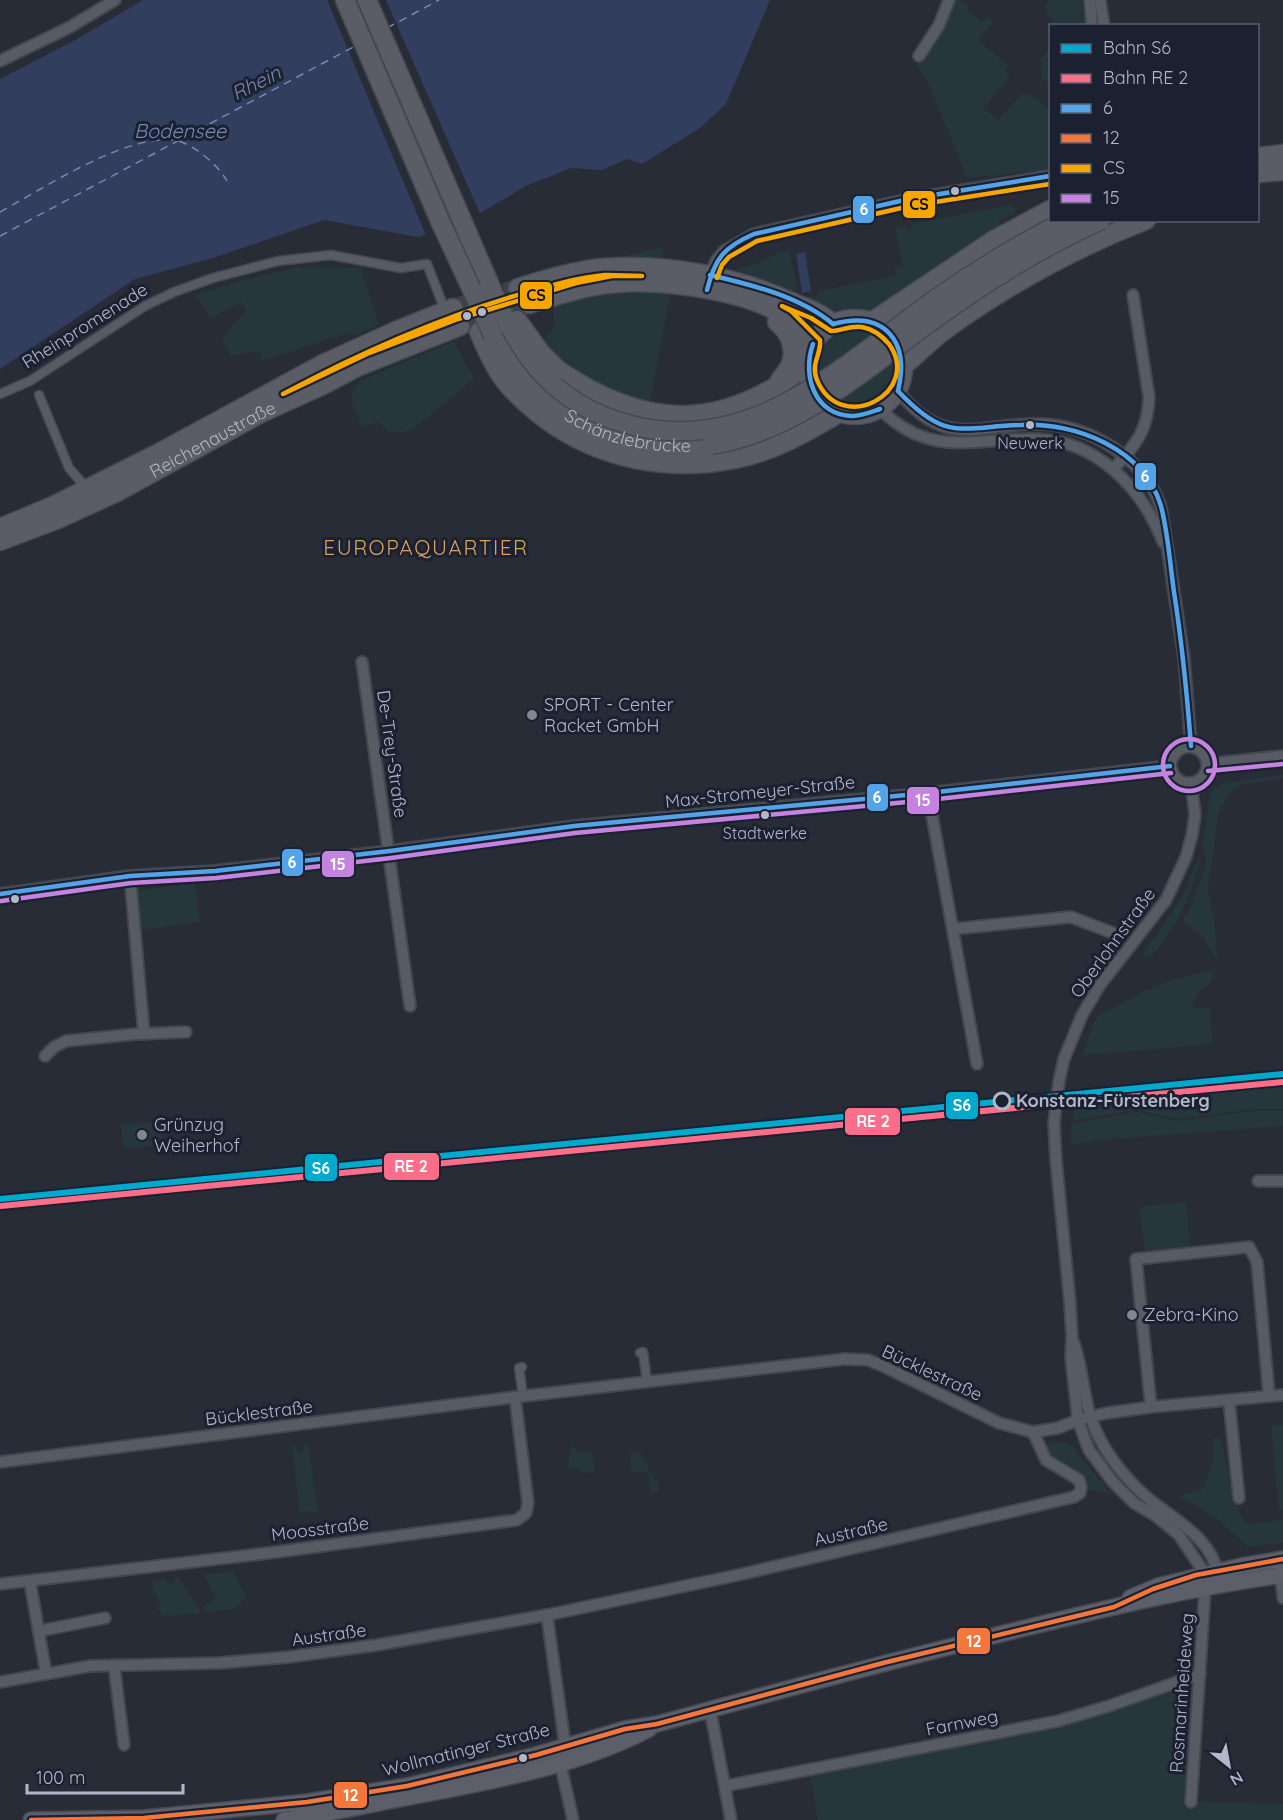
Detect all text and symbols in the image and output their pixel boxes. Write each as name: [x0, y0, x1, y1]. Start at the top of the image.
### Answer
legend: [1049, 24, 1259, 222]
text: Bahn S6: [1103, 36, 1171, 59]
water label: Rhein: [227, 59, 285, 105]
text: Bahn RE 2: [1103, 66, 1188, 89]
text: 6: [1103, 96, 1113, 119]
water label: Bodensee: [134, 118, 227, 143]
text: 12: [1103, 126, 1120, 149]
text: CS: [1103, 156, 1125, 179]
unlabelled marker: [949, 185, 961, 197]
text: 15: [1103, 186, 1119, 209]
line badge: CS: [902, 190, 936, 219]
text: CS: [909, 194, 929, 214]
line badge: 6: [852, 195, 875, 224]
text: 6: [860, 199, 869, 219]
street label: Rheinpromenade: [18, 278, 152, 373]
line badge: CS: [519, 281, 553, 310]
text: CS: [526, 285, 546, 305]
unlabelled marker: [476, 306, 488, 318]
unlabelled marker: [461, 310, 473, 322]
street label: Reichenaustraße: [145, 396, 279, 483]
street label: Schänzlebrücke: [561, 404, 691, 457]
marker: Neuwerk: [1024, 419, 1036, 431]
place label: Neuwerk: [997, 433, 1063, 453]
line badge: 6: [1134, 462, 1157, 491]
text: 6: [1141, 466, 1150, 486]
district label: EUROPAQUARTIER: [323, 534, 529, 560]
street label: De-Trey-Straße: [372, 689, 413, 819]
place label: SPORT - Center Racket GmbH: [544, 693, 674, 737]
marker: SPORT - Center Racket GmbH: [525, 708, 539, 722]
street label: Max-Stromeyer-Straße: [664, 770, 856, 813]
line badge: 6: [866, 783, 889, 812]
line badge: 15: [906, 786, 940, 815]
text: 6: [873, 787, 882, 807]
text: 15: [915, 790, 931, 810]
marker: Stadtwerke: [759, 809, 771, 821]
place label: Stadtwerke: [723, 823, 807, 843]
line badge: 6: [281, 848, 304, 877]
line badge: 15: [321, 850, 355, 878]
text: 6: [288, 852, 297, 872]
text: 15: [330, 854, 346, 874]
street label: Oberlohnstraße: [1065, 883, 1160, 1002]
unlabelled marker: [9, 893, 21, 905]
place label: Konstanz-Fürstenberg: [1016, 1089, 1210, 1112]
line badge: S6: [945, 1091, 979, 1120]
marker: Konstanz-Fürstenberg: [993, 1092, 1011, 1110]
text: S6: [953, 1095, 971, 1115]
line badge: RE 2: [844, 1107, 901, 1136]
text: RE 2: [856, 1111, 890, 1131]
place label: Grünzug Weiherhof: [154, 1113, 241, 1157]
marker: Grünzug Weiherhof: [135, 1128, 149, 1142]
line badge: RE 2: [383, 1152, 440, 1181]
line badge: S6: [304, 1153, 338, 1182]
text: RE 2: [394, 1156, 428, 1176]
text: S6: [312, 1158, 330, 1178]
place label: Zebra-Kino: [1144, 1303, 1239, 1326]
marker: Zebra-Kino: [1125, 1308, 1139, 1322]
street label: Bücklestraße: [878, 1339, 986, 1406]
street label: Bücklestraße: [204, 1394, 314, 1431]
street label: Moosstraße: [270, 1511, 370, 1546]
street label: Austraße: [812, 1512, 890, 1551]
street label: Rosmarinheideweg: [1164, 1612, 1199, 1774]
street label: Austraße: [290, 1618, 368, 1651]
line badge: 12: [956, 1627, 991, 1655]
text: 12: [966, 1631, 982, 1651]
street label: Farnweg: [924, 1704, 1000, 1741]
street label: Wollmatinger Straße: [380, 1718, 552, 1781]
north arrow: [1199, 1736, 1259, 1796]
unlabelled marker: [517, 1752, 529, 1764]
scale bar: [27, 1757, 183, 1795]
text: 100 m: [36, 1766, 85, 1789]
text: N: [1227, 1767, 1247, 1790]
line badge: 12: [333, 1781, 368, 1809]
text: 12: [343, 1785, 359, 1805]

